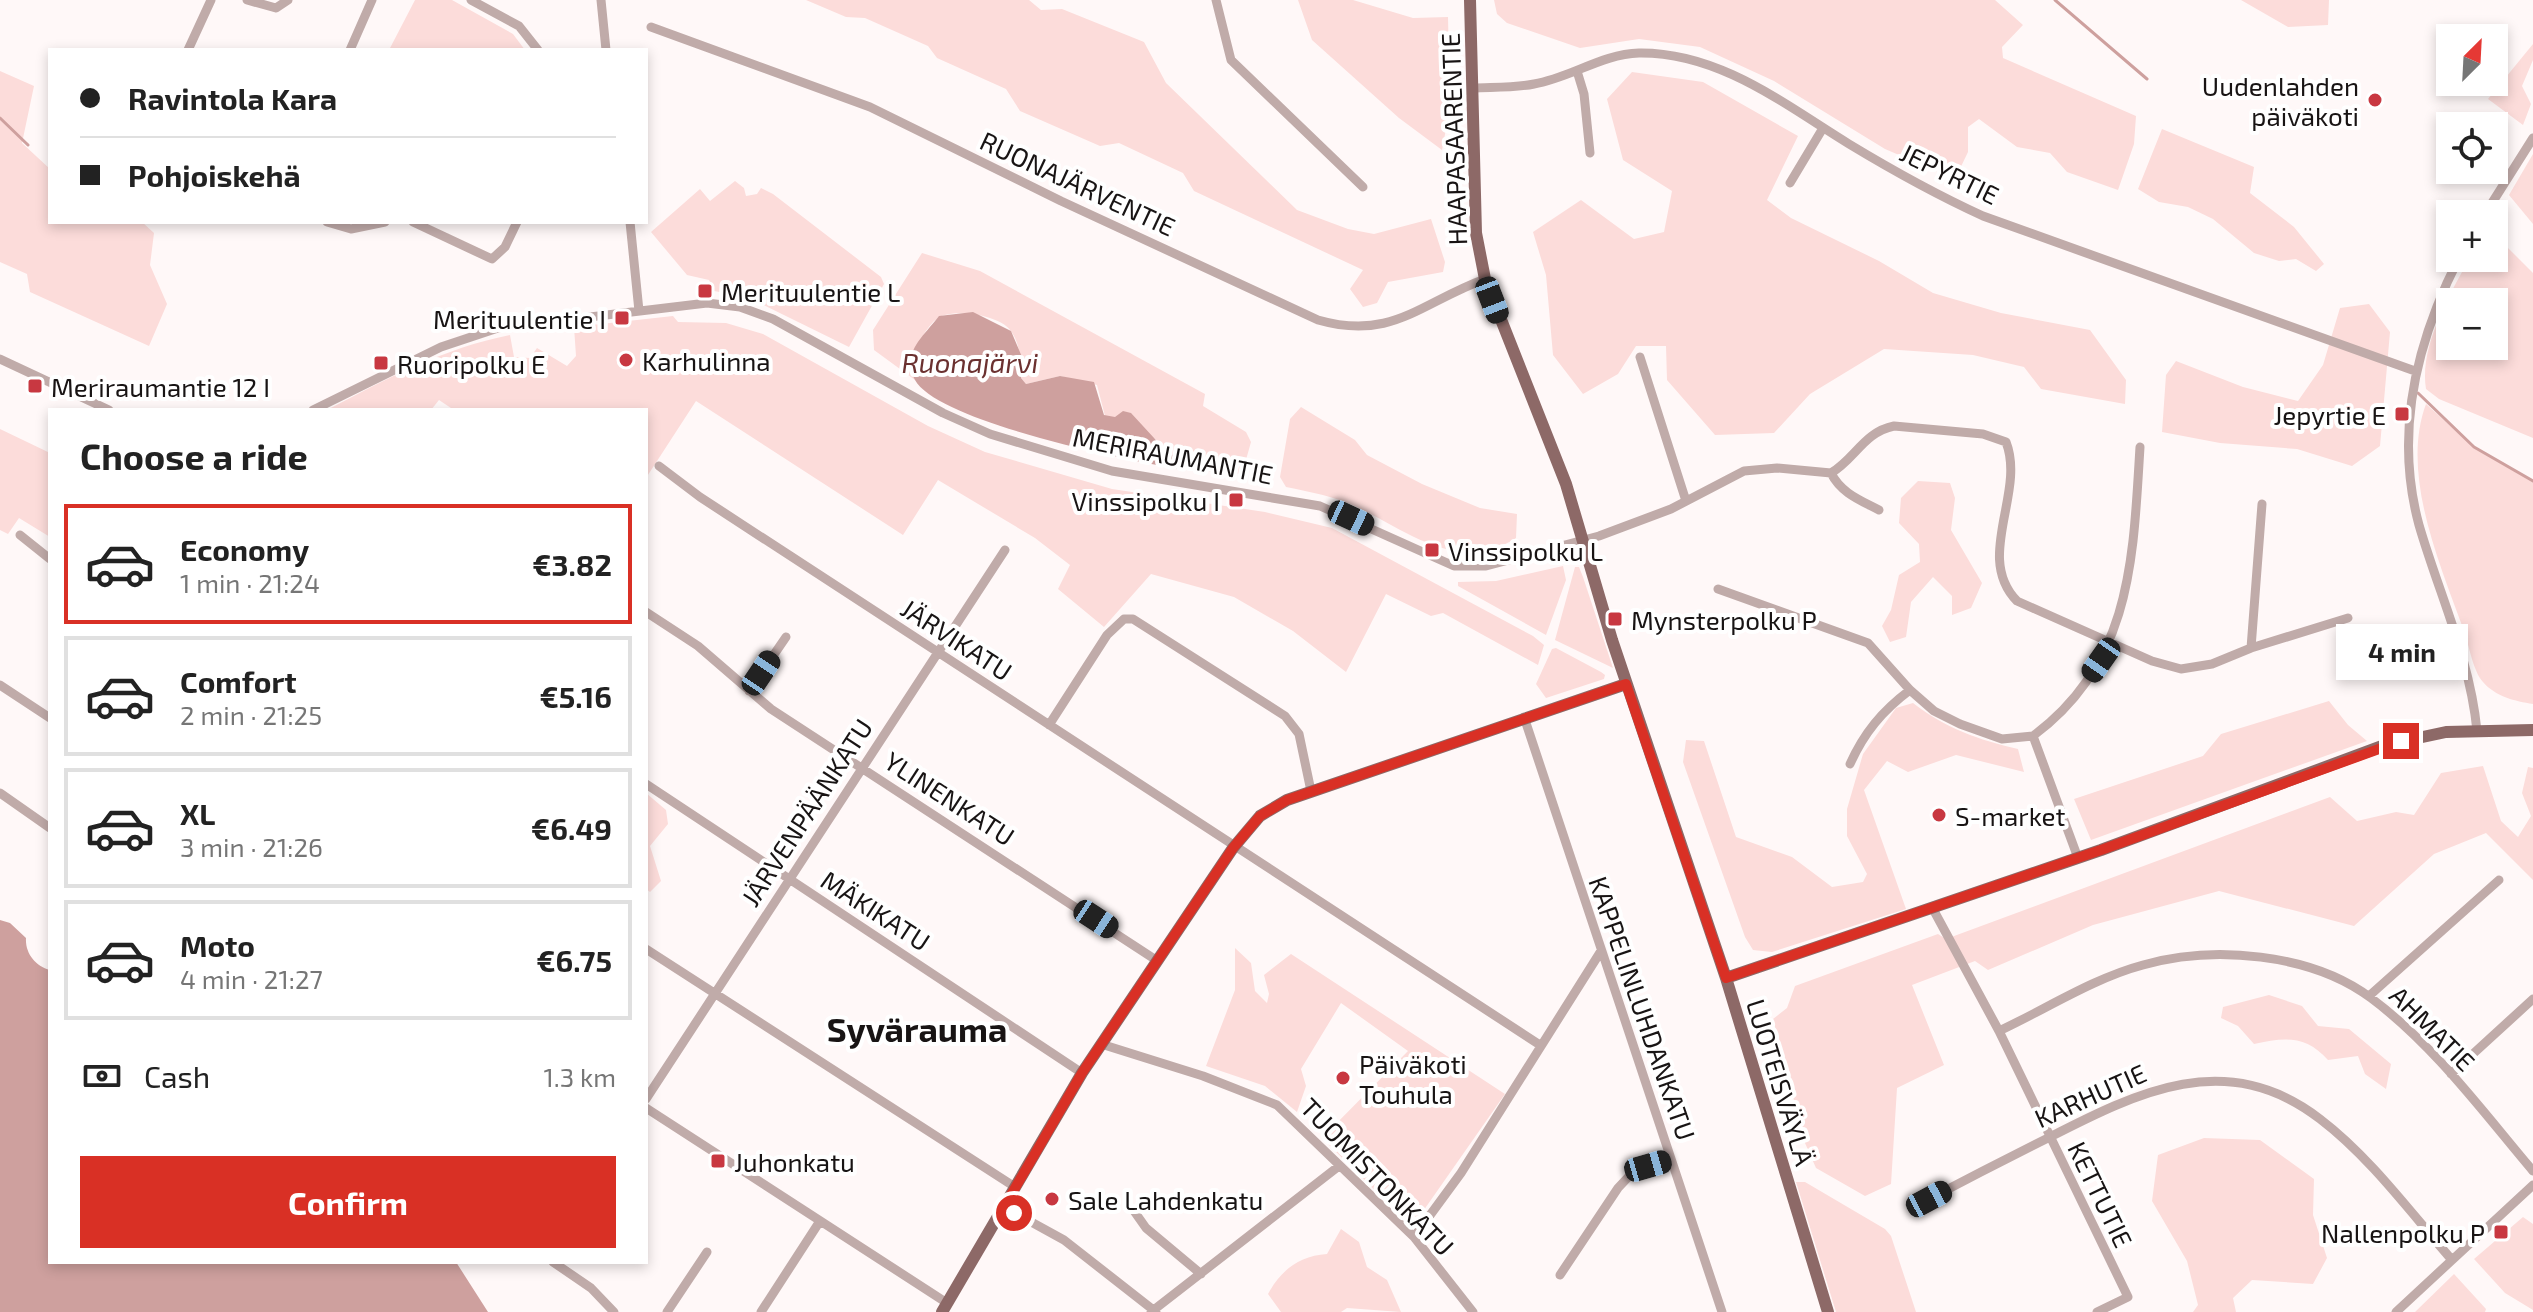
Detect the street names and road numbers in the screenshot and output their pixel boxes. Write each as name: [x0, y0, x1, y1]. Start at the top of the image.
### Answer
street label: HAAPASAARENTIE: [1434, 32, 1472, 246]
street label: RUONAJÄRVENTIE: [976, 124, 1180, 242]
street label: JEPYRTIE: [1896, 136, 2004, 210]
street label: MERIRAUMANTIE: [1070, 420, 1276, 490]
street label: JÄRVIKATU: [896, 592, 1018, 686]
street label: JÄRVENPÄÄNKATU: [734, 712, 878, 912]
street label: YLINENKATU: [879, 745, 1021, 851]
street label: MÄKIKATU: [816, 863, 936, 957]
street label: KAPPELINLUHDANKATU: [1583, 872, 1703, 1144]
street label: AHMATIE: [2384, 979, 2482, 1077]
street label: LUOTEISVÄYLÄ: [1741, 995, 1821, 1169]
street label: KARHUTIE: [2029, 1057, 2151, 1133]
street label: TUOMISTONKATU: [1295, 1091, 1461, 1261]
street label: KETTUTIE: [2062, 1136, 2140, 1252]

